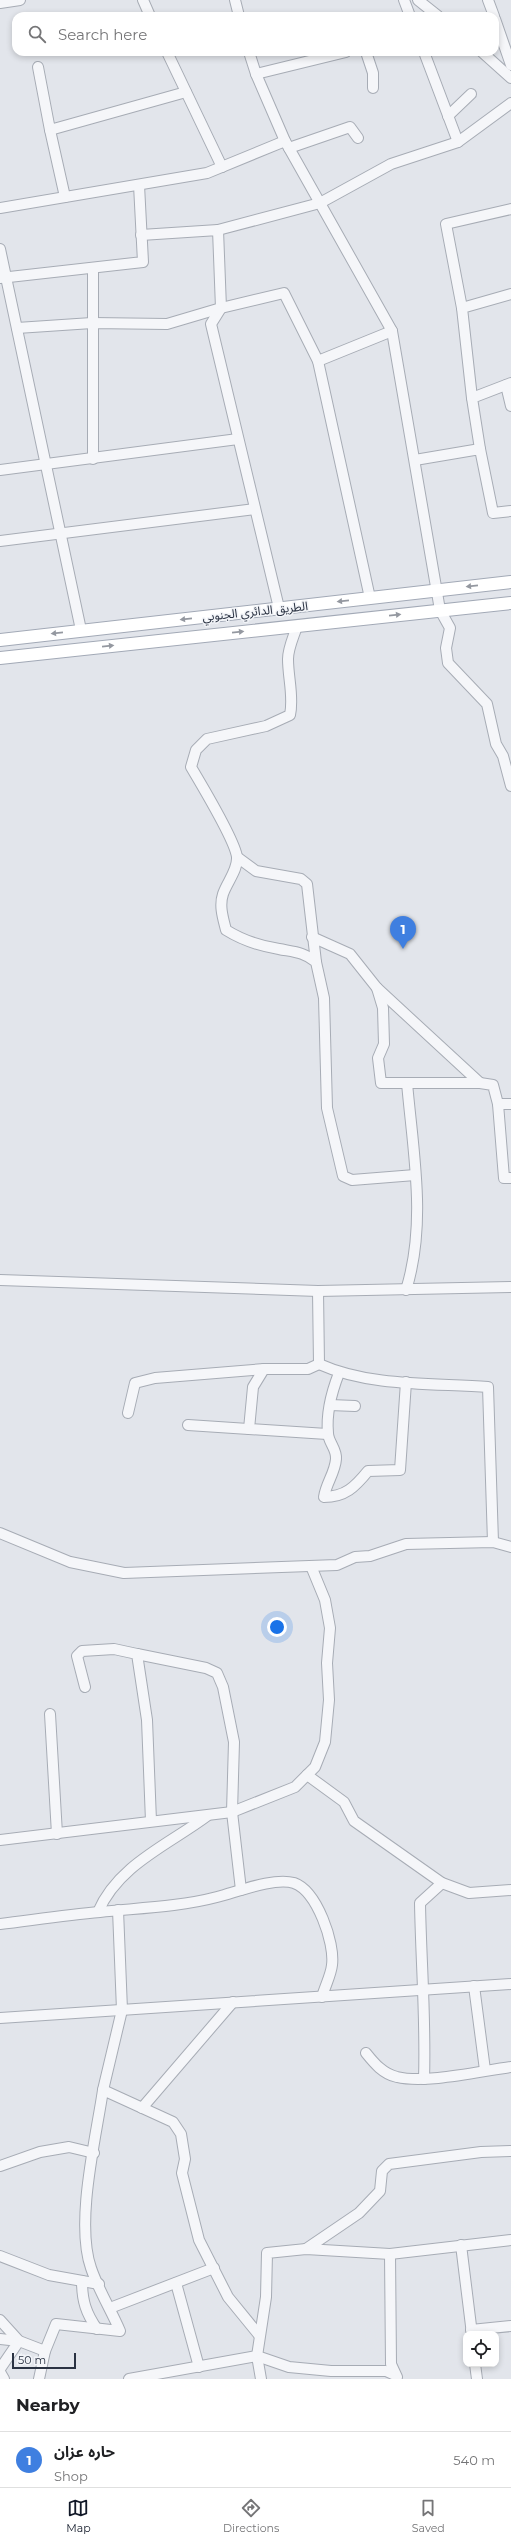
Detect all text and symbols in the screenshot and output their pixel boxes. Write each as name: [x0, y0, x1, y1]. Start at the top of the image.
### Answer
search box: [12, 12, 499, 56]
icon: search: [26, 23, 48, 45]
text: Search here: [58, 25, 147, 44]
one-way arrow: [466, 583, 478, 590]
street label: الطريق الدائري الجنوبي: [201, 598, 309, 627]
one-way arrow: [337, 598, 349, 604]
one-way arrow: [389, 612, 401, 618]
one-way arrow: [180, 615, 192, 622]
one-way arrow: [232, 629, 244, 635]
one-way arrow: [51, 630, 63, 636]
one-way arrow: [102, 643, 114, 649]
pin: 1: [390, 916, 416, 949]
your location: [267, 1617, 287, 1637]
map controls: [463, 2331, 499, 2367]
button: locate: [463, 2331, 499, 2367]
scale bar: [12, 2351, 76, 2370]
text: 50 m: [18, 2353, 46, 2367]
text: Nearby: [16, 2395, 80, 2415]
text: حاره عزان: [54, 2442, 115, 2461]
text: 1: [26, 2452, 32, 2468]
text: 540 m: [453, 2452, 495, 2468]
text: Shop: [54, 2468, 88, 2484]
tab: Map: [66, 2497, 91, 2535]
tab: Directions: [223, 2497, 279, 2535]
tab: Saved: [412, 2497, 445, 2535]

